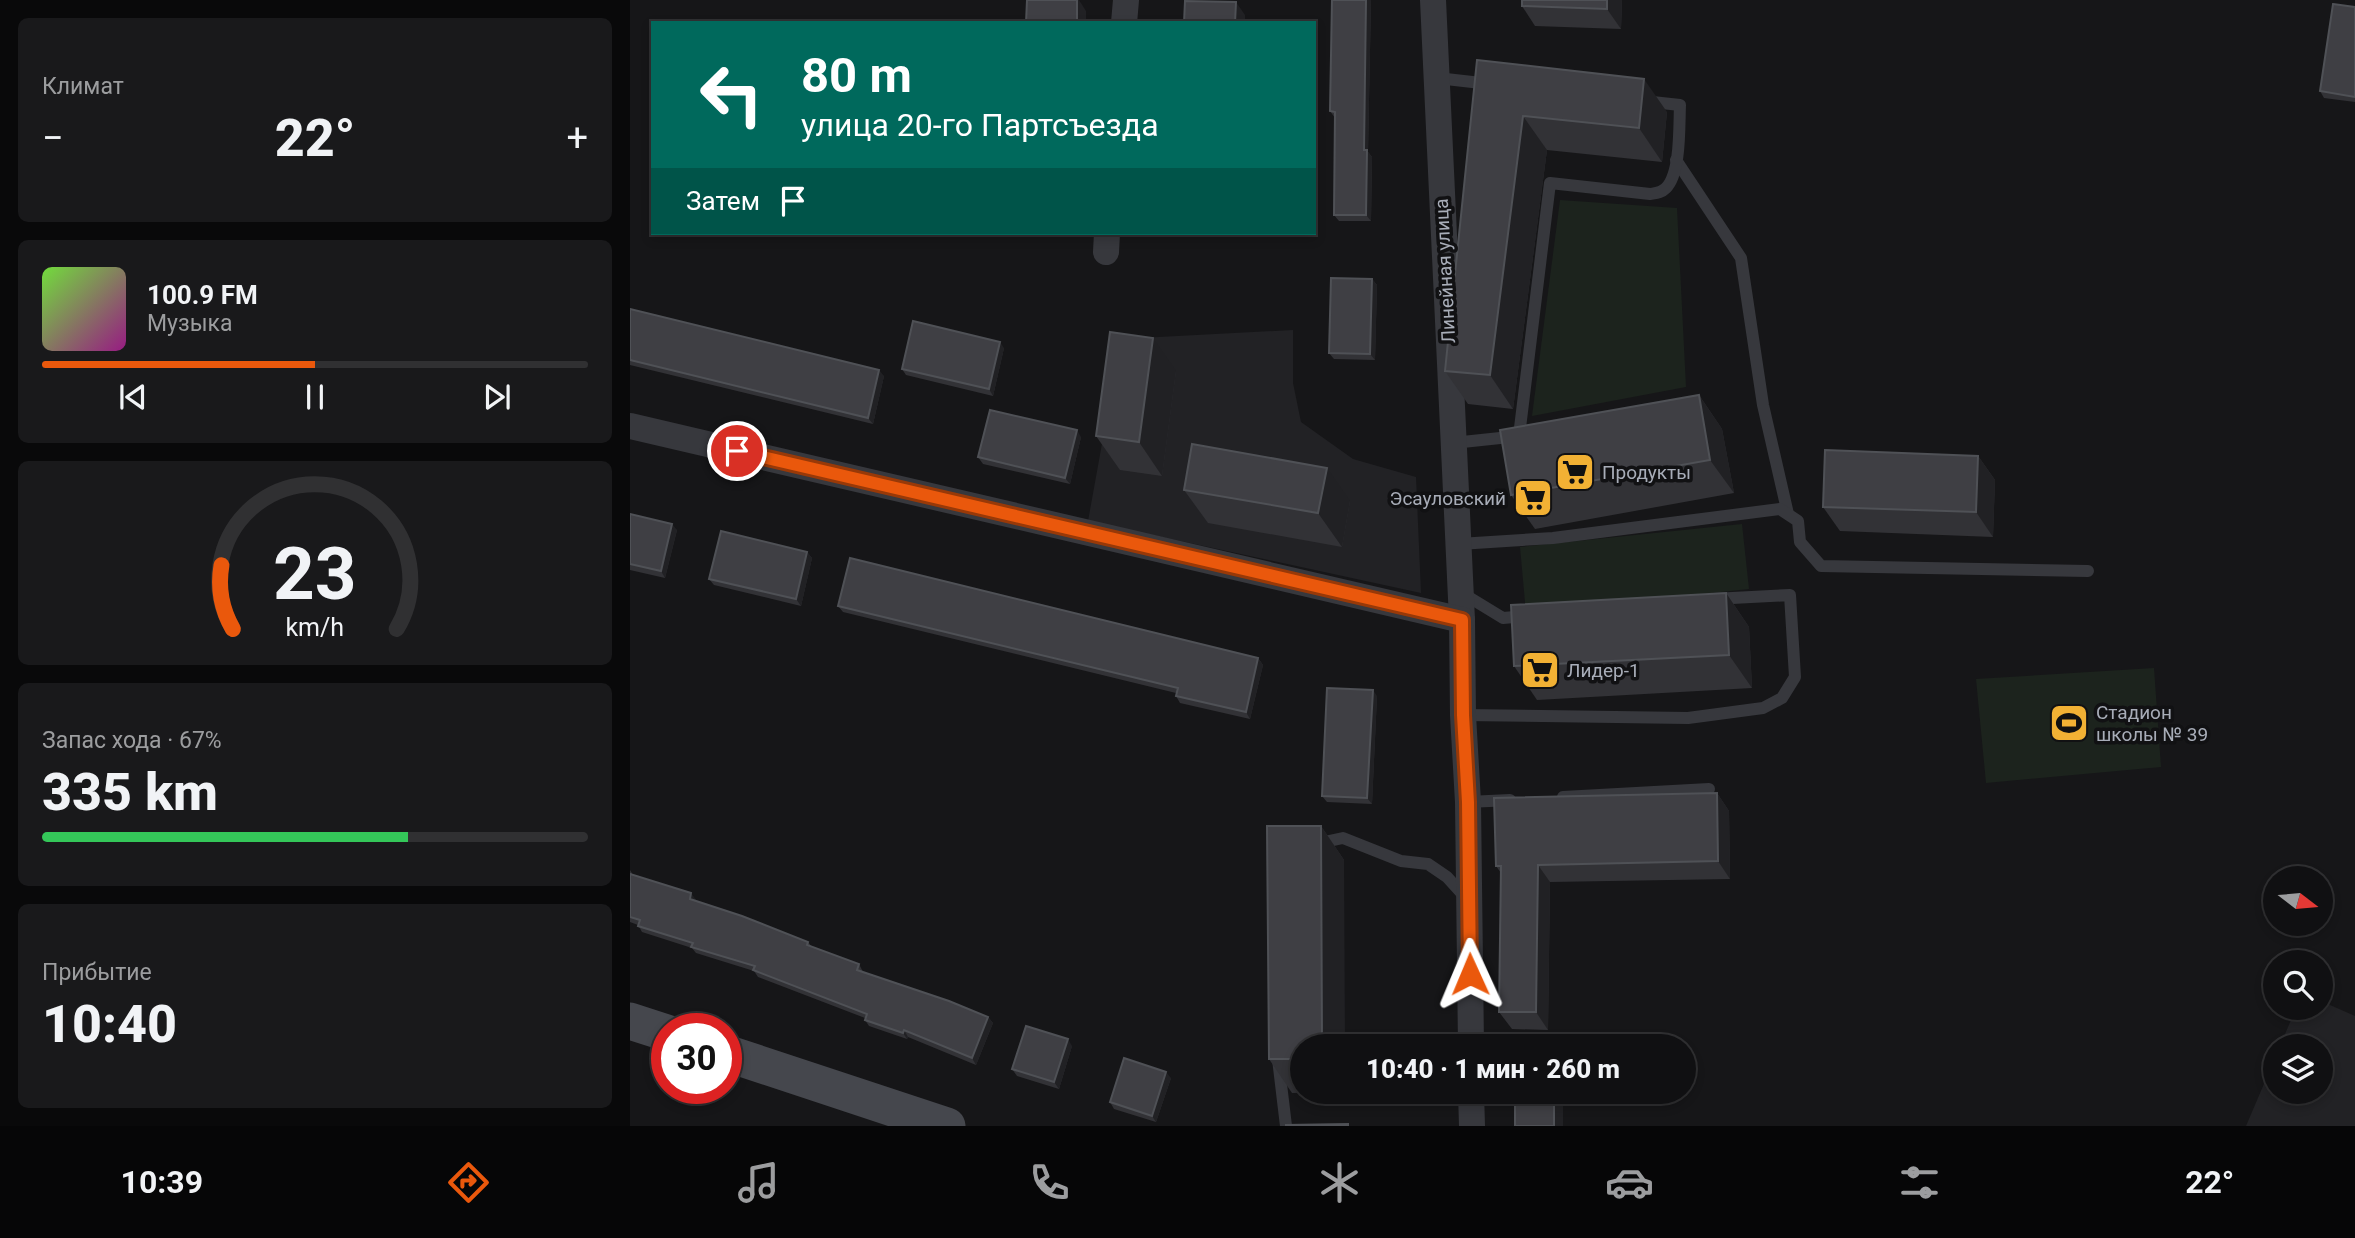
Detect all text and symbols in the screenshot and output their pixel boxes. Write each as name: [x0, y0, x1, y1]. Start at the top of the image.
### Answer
text: 80 m: [801, 47, 912, 104]
icon: left: [686, 49, 777, 140]
text: Климат: [42, 73, 124, 100]
text: улица 20-го Партсъезда: [801, 106, 1159, 144]
text: 22°: [275, 108, 355, 169]
text: −: [42, 116, 64, 160]
text: +: [566, 116, 588, 160]
icon: arrive: [774, 182, 812, 220]
text: Затем: [686, 186, 760, 216]
street label: Линейная улица: [1430, 198, 1460, 344]
text: 100.9 FM: [147, 280, 258, 310]
text: Музыка: [147, 310, 232, 337]
icon: previous: [114, 378, 152, 416]
icon: pause: [296, 378, 334, 416]
icon: next: [478, 378, 516, 416]
pin: [707, 421, 767, 481]
icon: arrive: [718, 432, 756, 470]
supermarket icon: Продукты: [1554, 451, 1596, 493]
place label: Продукты: [1602, 461, 1691, 484]
supermarket icon: Эсауловский: [1512, 477, 1554, 519]
place label: Эсауловский: [1390, 487, 1506, 510]
text: 23: [273, 531, 357, 617]
text: km/h: [286, 613, 344, 642]
supermarket icon: Лидер-1: [1519, 649, 1561, 691]
place label: Лидер-1: [1567, 659, 1640, 682]
place label: Стадион школы № 39: [2096, 701, 2208, 746]
sports icon: Стадион школы № 39: [2048, 702, 2090, 744]
text: Запас хода · 67%: [42, 727, 222, 754]
text: 335 km: [42, 762, 218, 823]
north arrow: [2263, 866, 2333, 936]
map controls: [2263, 866, 2333, 1104]
position arrow: [1433, 937, 1507, 1011]
button: search: [2263, 950, 2333, 1020]
text: Прибытие: [42, 959, 152, 986]
text: 10:40: [42, 994, 177, 1055]
speed limit sign: 30: [651, 1013, 742, 1104]
button: layers: [2263, 1034, 2333, 1104]
text: 10:40 · 1 мин · 260 m: [1366, 1054, 1620, 1084]
icon: directions: [444, 1158, 493, 1207]
icon: music: [734, 1158, 783, 1207]
icon: phone: [1025, 1158, 1074, 1207]
icon: climate: [1315, 1158, 1364, 1207]
icon: car: [1605, 1158, 1654, 1207]
icon: filters: [1895, 1158, 1944, 1207]
text: 10:39: [121, 1163, 203, 1201]
text: 22°: [2185, 1163, 2234, 1201]

